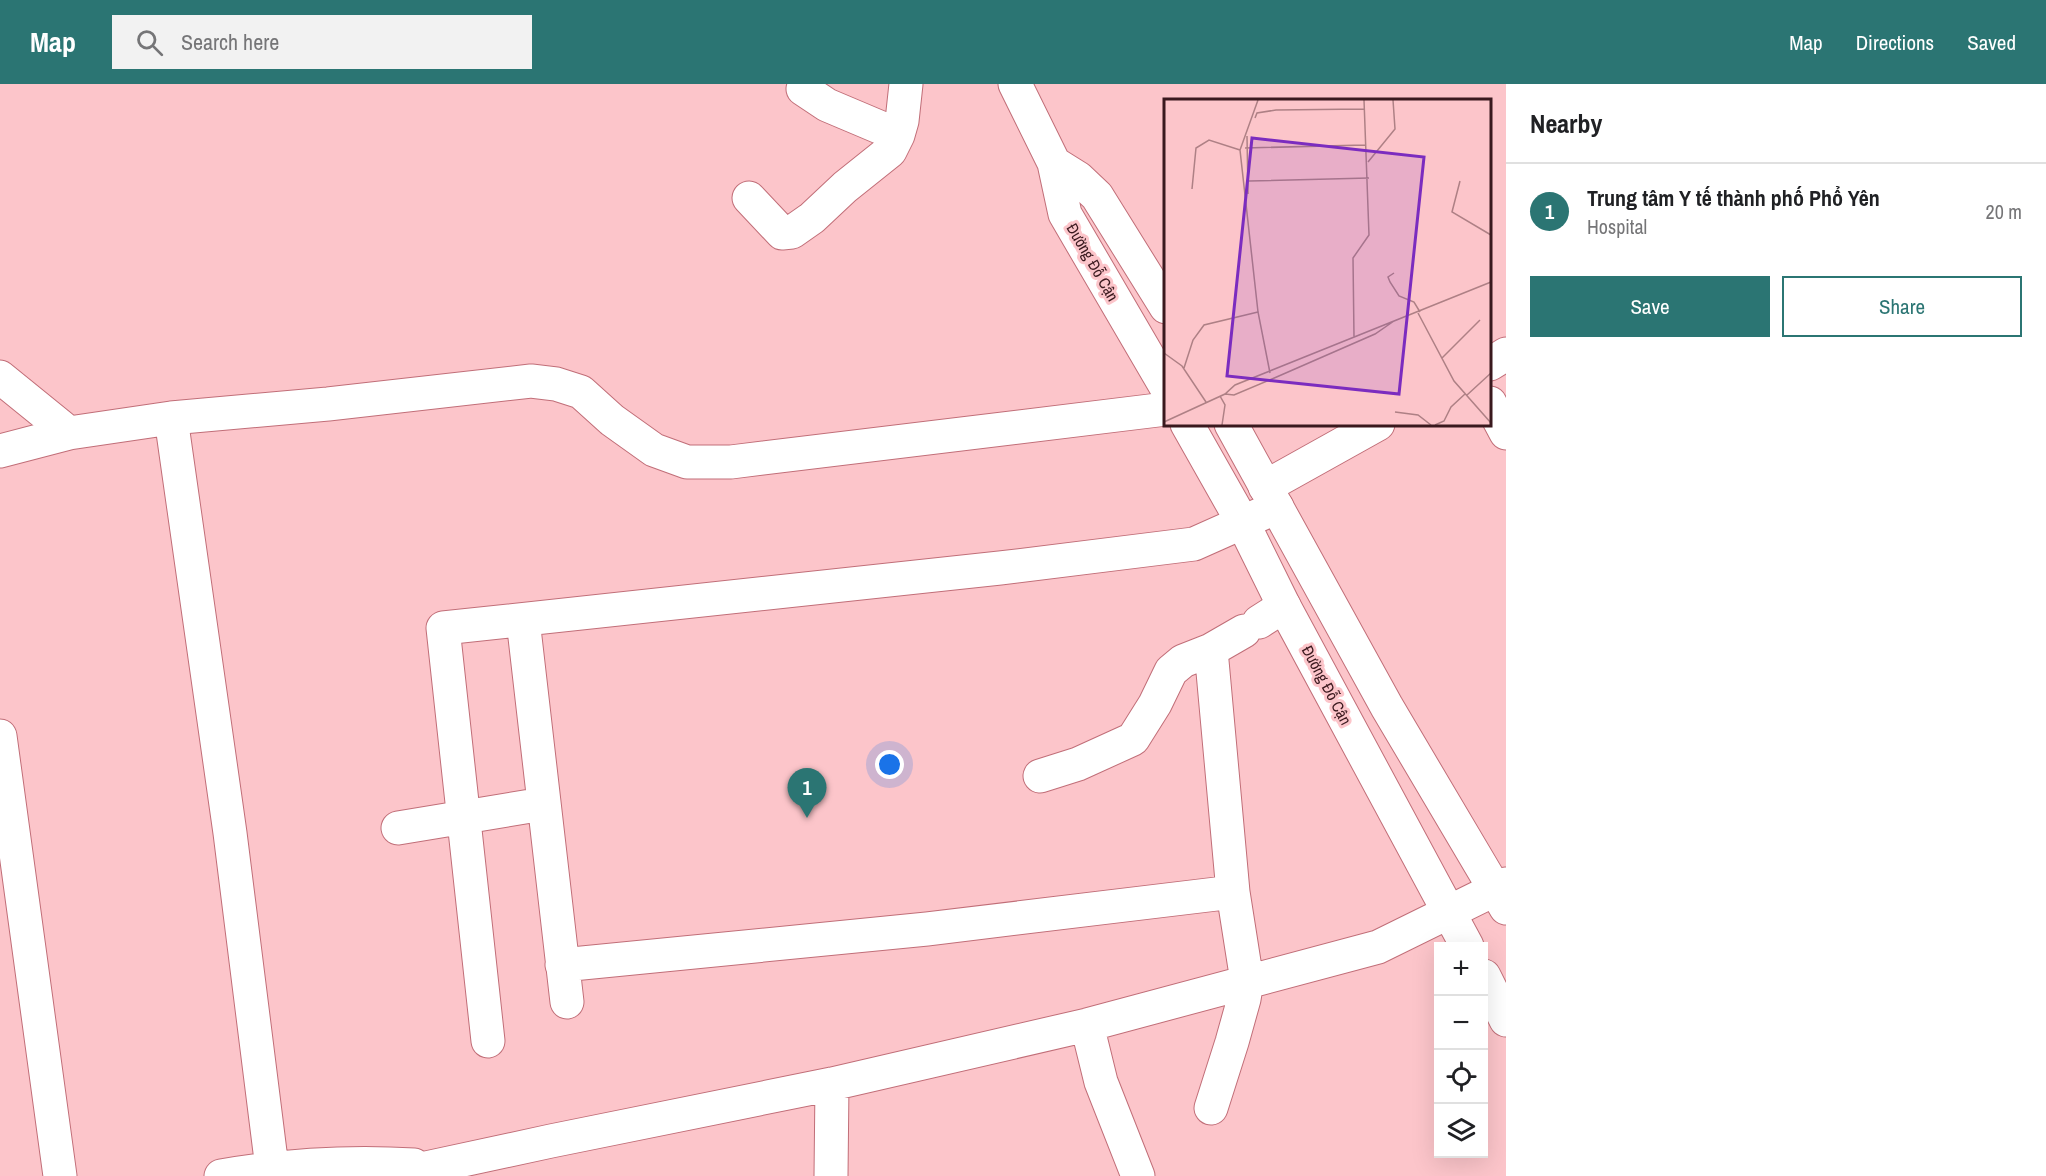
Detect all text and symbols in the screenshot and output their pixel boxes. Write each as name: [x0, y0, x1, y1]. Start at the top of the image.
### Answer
search box: [112, 15, 532, 69]
text: Map: [30, 23, 76, 61]
icon: search: [133, 26, 166, 59]
text: Search here: [181, 27, 279, 57]
text: Map: [1789, 28, 1823, 57]
text: Directions: [1856, 28, 1934, 57]
text: Saved: [1967, 28, 2016, 57]
inset map: [1164, 99, 1491, 426]
text: Nearby: [1530, 106, 1602, 141]
text: Trung tâm Y tế thành phố Phổ Yên: [1587, 183, 1880, 213]
text: 1: [1545, 198, 1554, 225]
text: 20 m: [1986, 198, 2022, 225]
text: Hospital: [1587, 213, 1647, 240]
street label: Đường Đỗ Cận: [1062, 219, 1124, 305]
button: Save: [1530, 276, 1770, 337]
button: Share: [1782, 276, 2022, 337]
street label: Đường Đỗ Cận: [1297, 642, 1357, 728]
your location: [875, 750, 904, 779]
pin: 1: [788, 768, 826, 818]
map controls: [1434, 942, 1488, 1158]
button: +: [1434, 942, 1488, 996]
button: −: [1434, 996, 1488, 1050]
button: locate: [1434, 1050, 1488, 1104]
button: layers: [1434, 1104, 1488, 1158]

